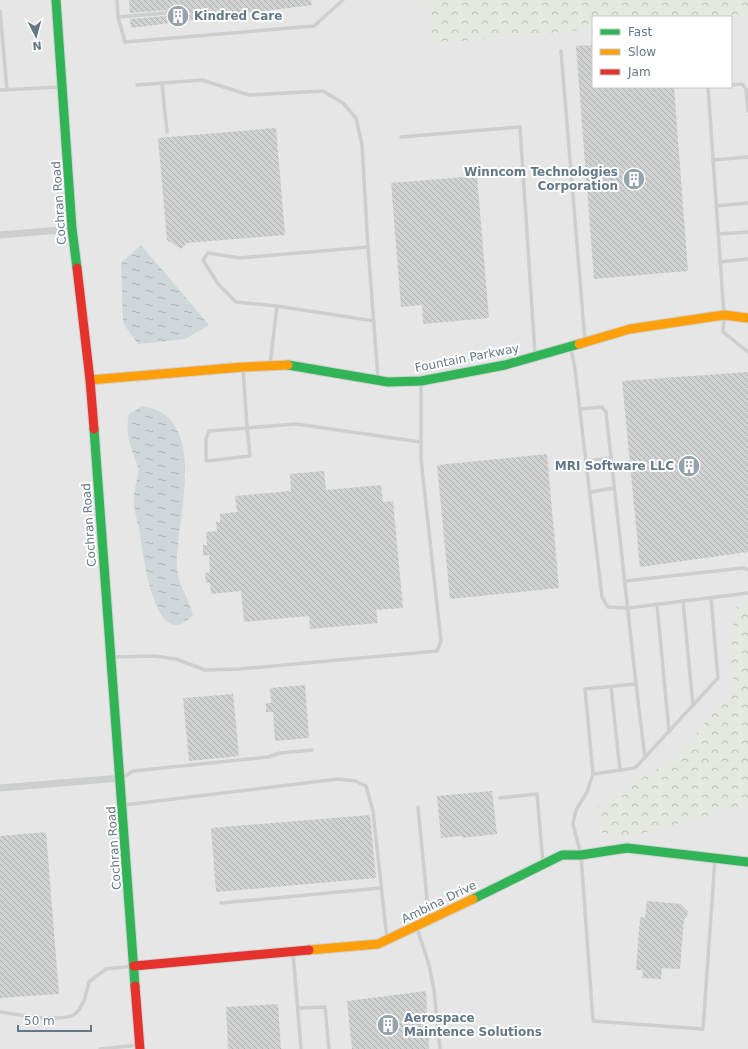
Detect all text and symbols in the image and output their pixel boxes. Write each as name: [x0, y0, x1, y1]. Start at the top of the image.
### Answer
building icon: Kindred Care: [165, 3, 191, 29]
place label: Kindred Care: [194, 9, 282, 23]
north arrow: [16, 16, 56, 56]
legend: [592, 16, 732, 88]
text: Fast: [628, 25, 652, 39]
text: N: [32, 39, 42, 52]
text: Slow: [628, 45, 656, 59]
text: Jam: [627, 65, 651, 79]
street label: Cochran Road: [49, 161, 69, 245]
place label: Winncom Technologies Corporation: [464, 165, 618, 193]
building icon: Winncom Technologies Corporation: [621, 166, 647, 192]
street label: Fountain Parkway: [414, 341, 520, 375]
building icon: MRI Software LLC: [676, 453, 702, 479]
place label: MRI Software LLC: [555, 459, 674, 473]
street label: Cochran Road: [79, 483, 99, 567]
street label: Cochran Road: [104, 806, 124, 890]
street label: Ambina Drive: [399, 878, 479, 926]
scale bar: [18, 1007, 91, 1033]
place label: Aerospace Maintence Solutions: [404, 1011, 542, 1039]
building icon: Aerospace Maintence Solutions: [375, 1012, 401, 1038]
text: 50 m: [24, 1014, 55, 1028]

